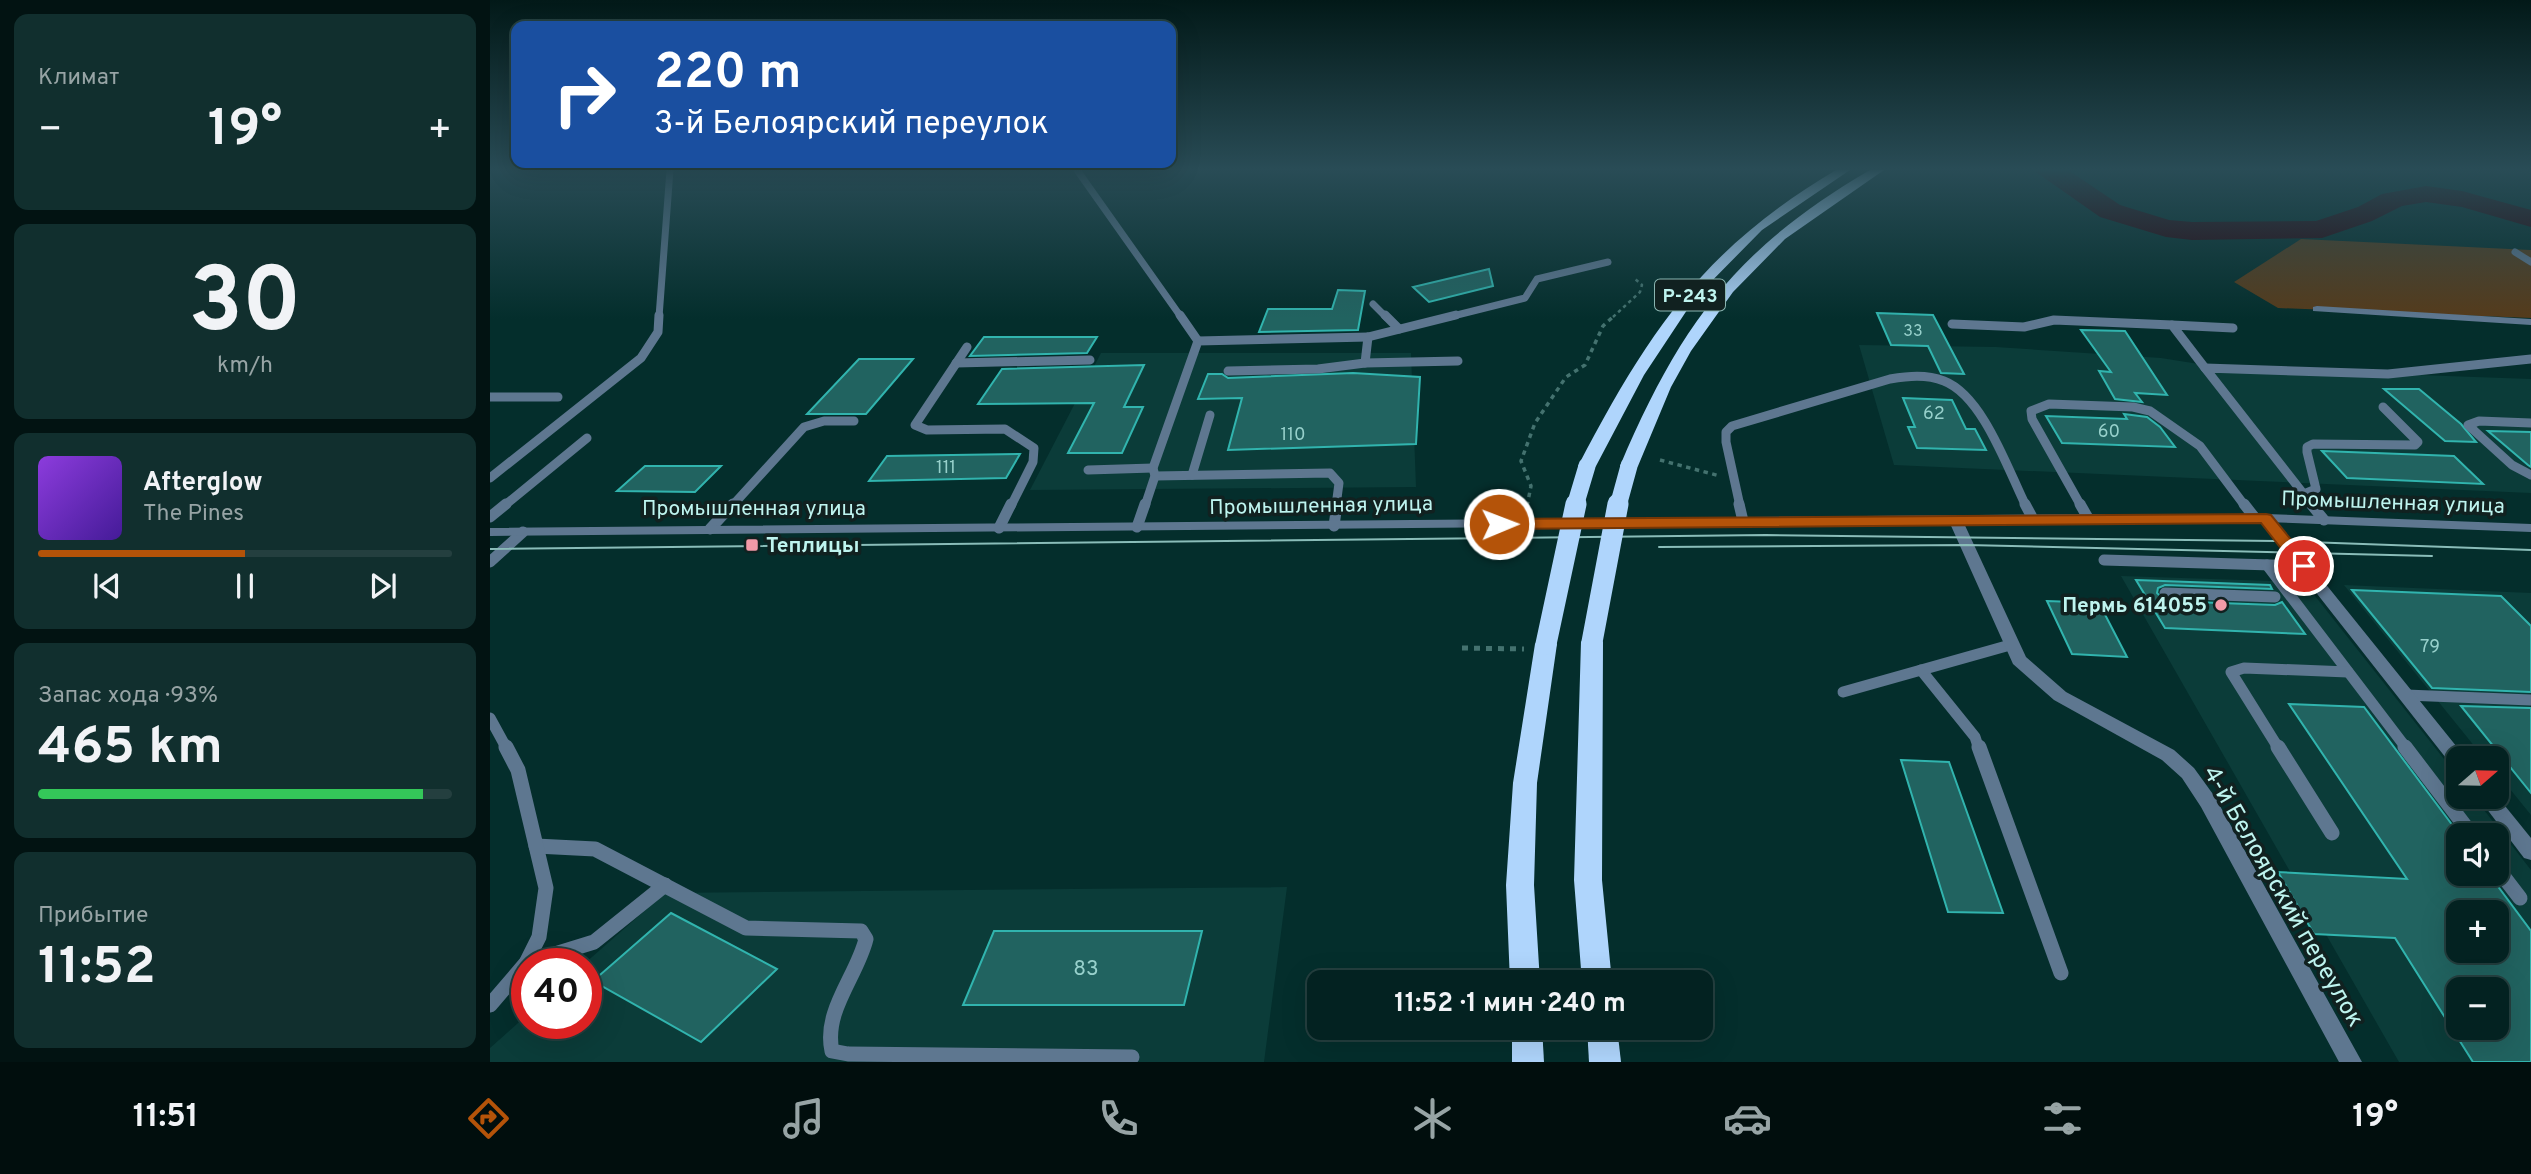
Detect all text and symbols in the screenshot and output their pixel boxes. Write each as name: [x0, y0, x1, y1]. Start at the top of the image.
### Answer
text: 220 m: [654, 44, 801, 106]
icon: right: [539, 49, 630, 140]
text: Климат: [38, 64, 119, 93]
text: 19°: [208, 98, 282, 164]
text: 3-й Белоярский переулок: [654, 105, 1049, 145]
text: −: [38, 107, 63, 156]
text: +: [427, 107, 452, 156]
text: 30: [189, 249, 302, 364]
road number: Р-243: [1655, 280, 1725, 310]
house number: 33: [1903, 322, 1923, 342]
text: km/h: [217, 352, 273, 381]
house number: 62: [1923, 403, 1945, 426]
house number: 60: [2098, 421, 2120, 444]
house number: 110: [1281, 424, 1305, 447]
house number: 111: [936, 457, 956, 480]
text: Afterglow: [143, 467, 263, 500]
street label: Промышленная улица: [2281, 486, 2505, 521]
position arrow: [1462, 487, 1536, 561]
street label: Промышленная улица: [1209, 491, 1433, 522]
street label: Промышленная улица: [642, 496, 866, 523]
text: The Pines: [143, 500, 244, 529]
place label: Теплицы: [766, 533, 860, 560]
pin: [2274, 536, 2334, 596]
marker: Теплицы: [744, 537, 760, 553]
icon: arrive: [2285, 547, 2323, 585]
icon: previous: [88, 567, 126, 605]
icon: pause: [226, 567, 264, 605]
icon: next: [364, 567, 402, 605]
place label: Пермь 614055: [2062, 593, 2207, 620]
marker: Пермь 614055: [2213, 597, 2229, 613]
house number: 79: [2420, 636, 2440, 659]
text: Запас хода · 93%: [38, 682, 218, 711]
text: 465 km: [38, 716, 223, 782]
north arrow: [2446, 746, 2510, 808]
map controls: [2446, 746, 2509, 1040]
street label: 4-й Белоярский переулок: [2195, 761, 2369, 1033]
button: sound: [2446, 823, 2509, 886]
button: +: [2446, 900, 2509, 963]
text: Прибытие: [38, 902, 148, 931]
text: 11:52: [38, 936, 156, 1002]
speed limit sign: 40: [511, 948, 602, 1039]
house number: 83: [1073, 956, 1099, 983]
button: −: [2446, 977, 2509, 1040]
text: 11:52 · 1 мин · 240 m: [1394, 988, 1626, 1021]
icon: directions: [464, 1094, 513, 1143]
icon: music: [779, 1094, 828, 1143]
icon: phone: [1094, 1094, 1143, 1143]
icon: climate: [1408, 1094, 1457, 1143]
icon: car: [1723, 1094, 1772, 1143]
icon: filters: [2038, 1094, 2087, 1143]
text: 11:51: [133, 1098, 199, 1138]
text: 19°: [2352, 1098, 2398, 1138]

